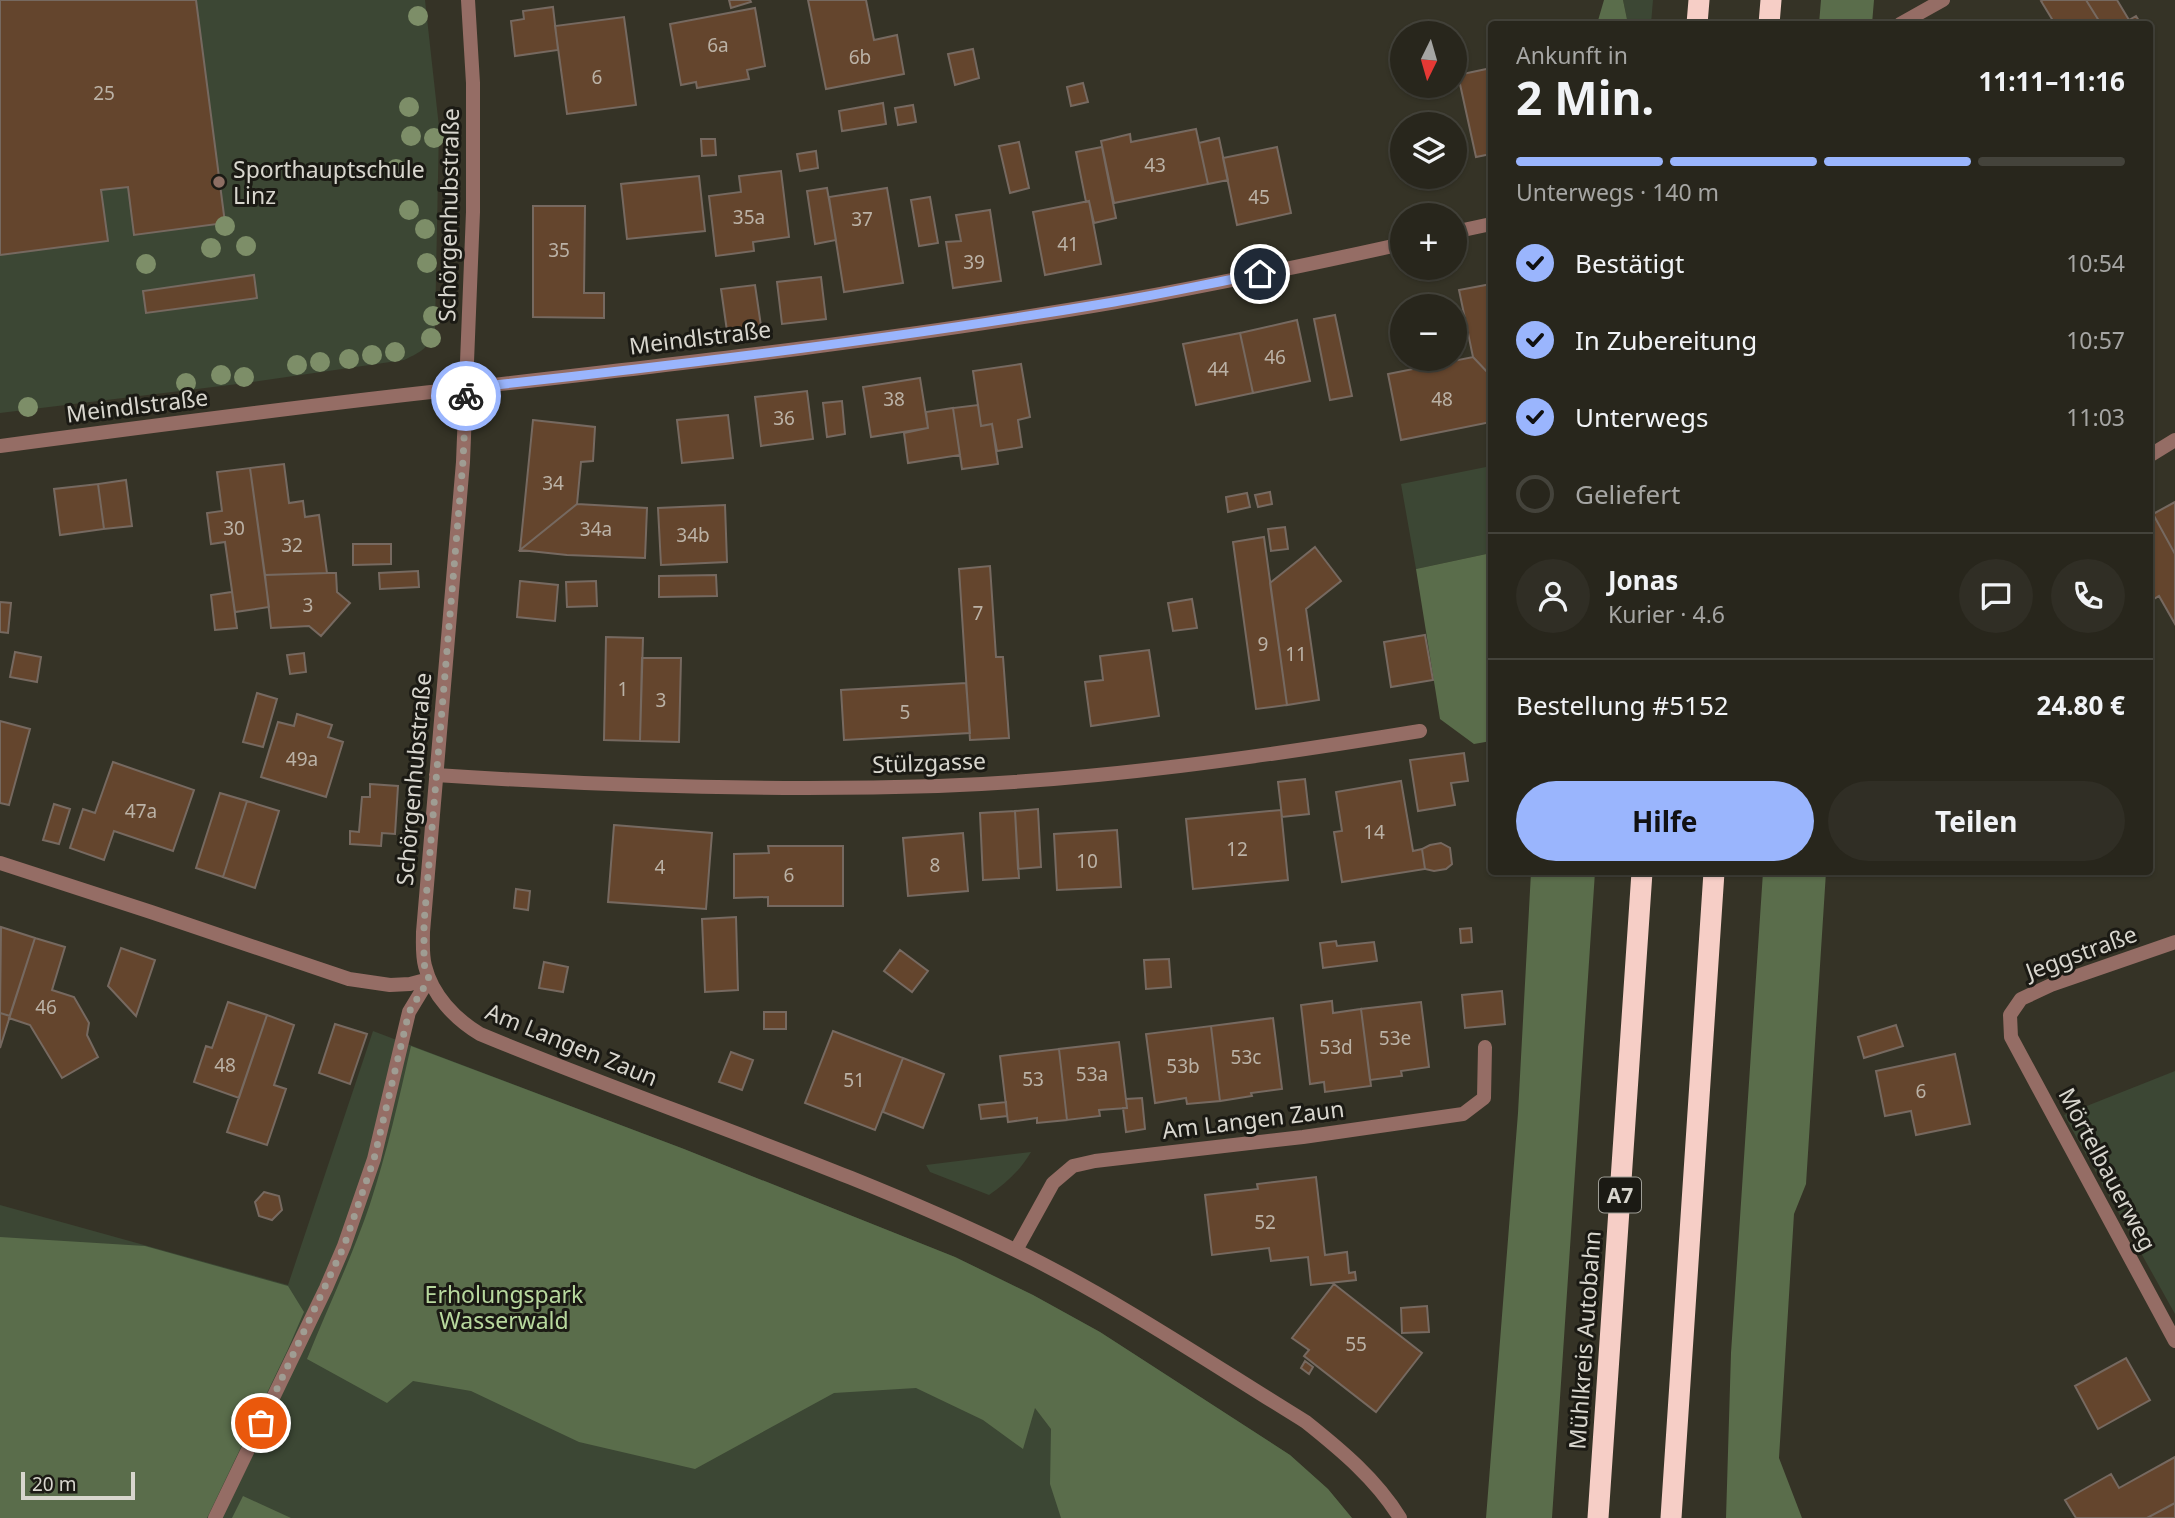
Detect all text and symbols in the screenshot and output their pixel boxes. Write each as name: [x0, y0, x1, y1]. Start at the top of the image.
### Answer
north arrow: [1390, 21, 1466, 98]
map controls: [1390, 21, 1467, 371]
house number: 6a: [707, 32, 729, 58]
text: Ankunft in: [1516, 39, 1628, 71]
house number: 6b: [849, 44, 871, 70]
text: 11:11–11:16: [1978, 63, 2125, 99]
house number: 6: [592, 64, 602, 90]
text: 2 Min.: [1516, 66, 1654, 128]
house number: 25: [93, 80, 115, 106]
street label: Schörgenhubstraße: [430, 108, 466, 322]
button: layers: [1390, 112, 1467, 189]
house number: 43: [1144, 152, 1166, 178]
place label: Sporthauptschule Linz: [233, 153, 425, 211]
marker: Sporthauptschule Linz: [211, 174, 227, 190]
text: Unterwegs · 140 m: [1516, 176, 1719, 208]
house number: 45: [1248, 184, 1270, 210]
button: +: [1390, 203, 1467, 280]
house number: 35a: [733, 204, 765, 230]
house number: 37: [851, 206, 873, 232]
house number: 41: [1057, 231, 1079, 257]
house number: 35: [548, 237, 570, 263]
pin: [1230, 244, 1290, 304]
icon: check: [1516, 244, 1554, 282]
text: Bestätigt: [1575, 245, 1684, 281]
text: 10:54: [2066, 247, 2125, 279]
house number: 39: [963, 249, 985, 275]
icon: home: [1241, 255, 1279, 293]
button: −: [1390, 294, 1467, 371]
street label: Meindlstraße: [627, 312, 773, 362]
icon: check: [1516, 321, 1554, 359]
text: In Zubereitung: [1575, 322, 1757, 358]
text: 10:57: [2066, 324, 2125, 356]
house number: 46: [1264, 344, 1286, 370]
house number: 44: [1207, 356, 1229, 382]
courier: [431, 361, 501, 431]
icon: bike: [447, 377, 485, 415]
street label: Meindlstraße: [64, 380, 210, 430]
house number: 38: [883, 386, 905, 412]
house number: 48: [1431, 386, 1453, 412]
icon: check: [1516, 398, 1554, 436]
text: Unterwegs: [1575, 399, 1708, 435]
text: 11:03: [2066, 401, 2125, 433]
house number: 36: [773, 405, 795, 431]
house number: 34: [542, 470, 564, 496]
text: Geliefert: [1575, 476, 1680, 512]
house number: 30: [223, 515, 245, 541]
house number: 34a: [580, 516, 612, 542]
house number: 34b: [676, 522, 710, 548]
house number: 32: [281, 532, 303, 558]
button: person: [1516, 559, 1590, 633]
button: chat: [1959, 559, 2033, 633]
button: phone: [2051, 559, 2125, 633]
text: Jonas: [1608, 562, 1678, 598]
house number: 3: [303, 592, 313, 618]
text: Kurier · 4.6: [1608, 598, 1725, 630]
house number: 7: [973, 600, 983, 626]
house number: 9: [1258, 631, 1268, 657]
house number: 11: [1285, 641, 1307, 667]
street label: Schörgenhubstraße: [388, 671, 438, 887]
house number: 1: [618, 676, 628, 702]
house number: 3: [656, 687, 666, 713]
text: Bestellung #5152: [1516, 687, 1729, 723]
text: 24.80 €: [2037, 687, 2125, 723]
house number: 5: [900, 699, 910, 725]
street label: Stülzgasse: [871, 744, 987, 780]
house number: 49a: [286, 746, 318, 772]
button: Hilfe: [1516, 781, 1814, 861]
button: Teilen: [1828, 781, 2125, 861]
house number: 47a: [125, 798, 157, 824]
house number: 14: [1363, 819, 1385, 845]
house number: 12: [1226, 836, 1248, 862]
house number: 10: [1076, 848, 1098, 874]
house number: 8: [930, 852, 940, 878]
house number: 4: [655, 854, 666, 880]
house number: 6: [784, 862, 794, 888]
street label: Jeggstraße: [2019, 917, 2141, 988]
house number: 46: [35, 994, 57, 1020]
street label: Am Langen Zaun: [481, 995, 663, 1093]
house number: 53e: [1379, 1025, 1411, 1051]
house number: 53d: [1319, 1034, 1353, 1060]
house number: 53c: [1231, 1044, 1261, 1070]
house number: 48: [214, 1052, 236, 1078]
house number: 53b: [1166, 1053, 1200, 1079]
house number: 53a: [1076, 1061, 1108, 1087]
house number: 53: [1022, 1066, 1044, 1092]
house number: 51: [843, 1067, 865, 1093]
house number: 6: [1916, 1078, 1926, 1104]
street label: Mörtelbauerweg: [2052, 1082, 2164, 1256]
street label: Am Langen Zaun: [1160, 1092, 1346, 1146]
road number: A7: [1599, 1178, 1641, 1212]
house number: 52: [1254, 1209, 1276, 1235]
street label: Mühlkreis Autobahn: [1560, 1230, 1608, 1450]
park label: Erholungspark Wasserwald: [425, 1278, 584, 1336]
house number: 55: [1345, 1331, 1367, 1357]
pin: [231, 1393, 291, 1453]
icon: bag: [242, 1404, 280, 1442]
scale bar: [21, 1469, 135, 1501]
text: 20 m: [32, 1471, 76, 1497]

